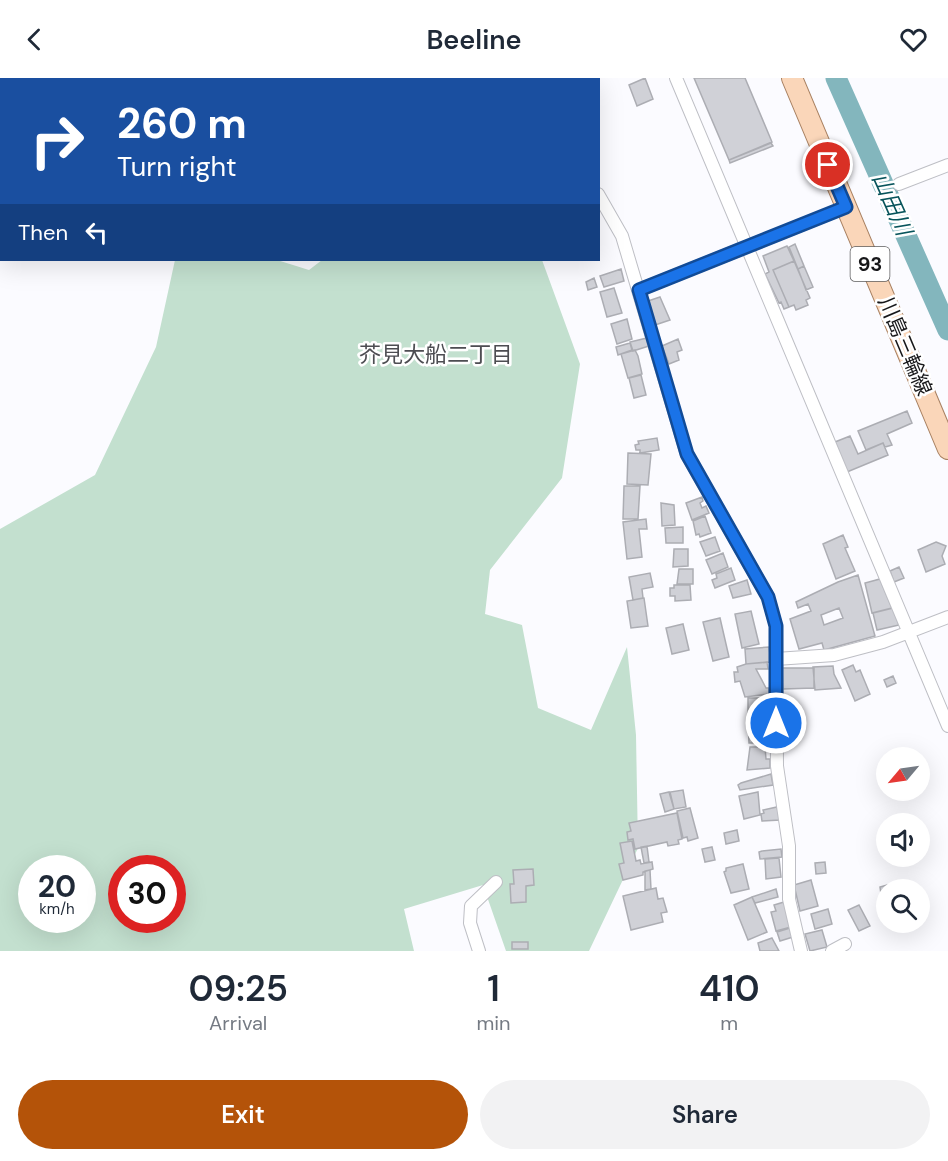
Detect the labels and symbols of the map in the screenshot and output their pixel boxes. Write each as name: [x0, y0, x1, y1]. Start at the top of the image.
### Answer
pin: [802, 139, 853, 190]
water label: 山田川: [865, 168, 919, 242]
road number: 93: [850, 247, 890, 281]
street label: 川島三輪線: [872, 292, 938, 400]
district label: 芥見大船二丁目: [359, 340, 513, 369]
position arrow: [744, 691, 808, 755]
north arrow: [876, 747, 930, 801]
speed limit sign: 30: [108, 855, 186, 933]

